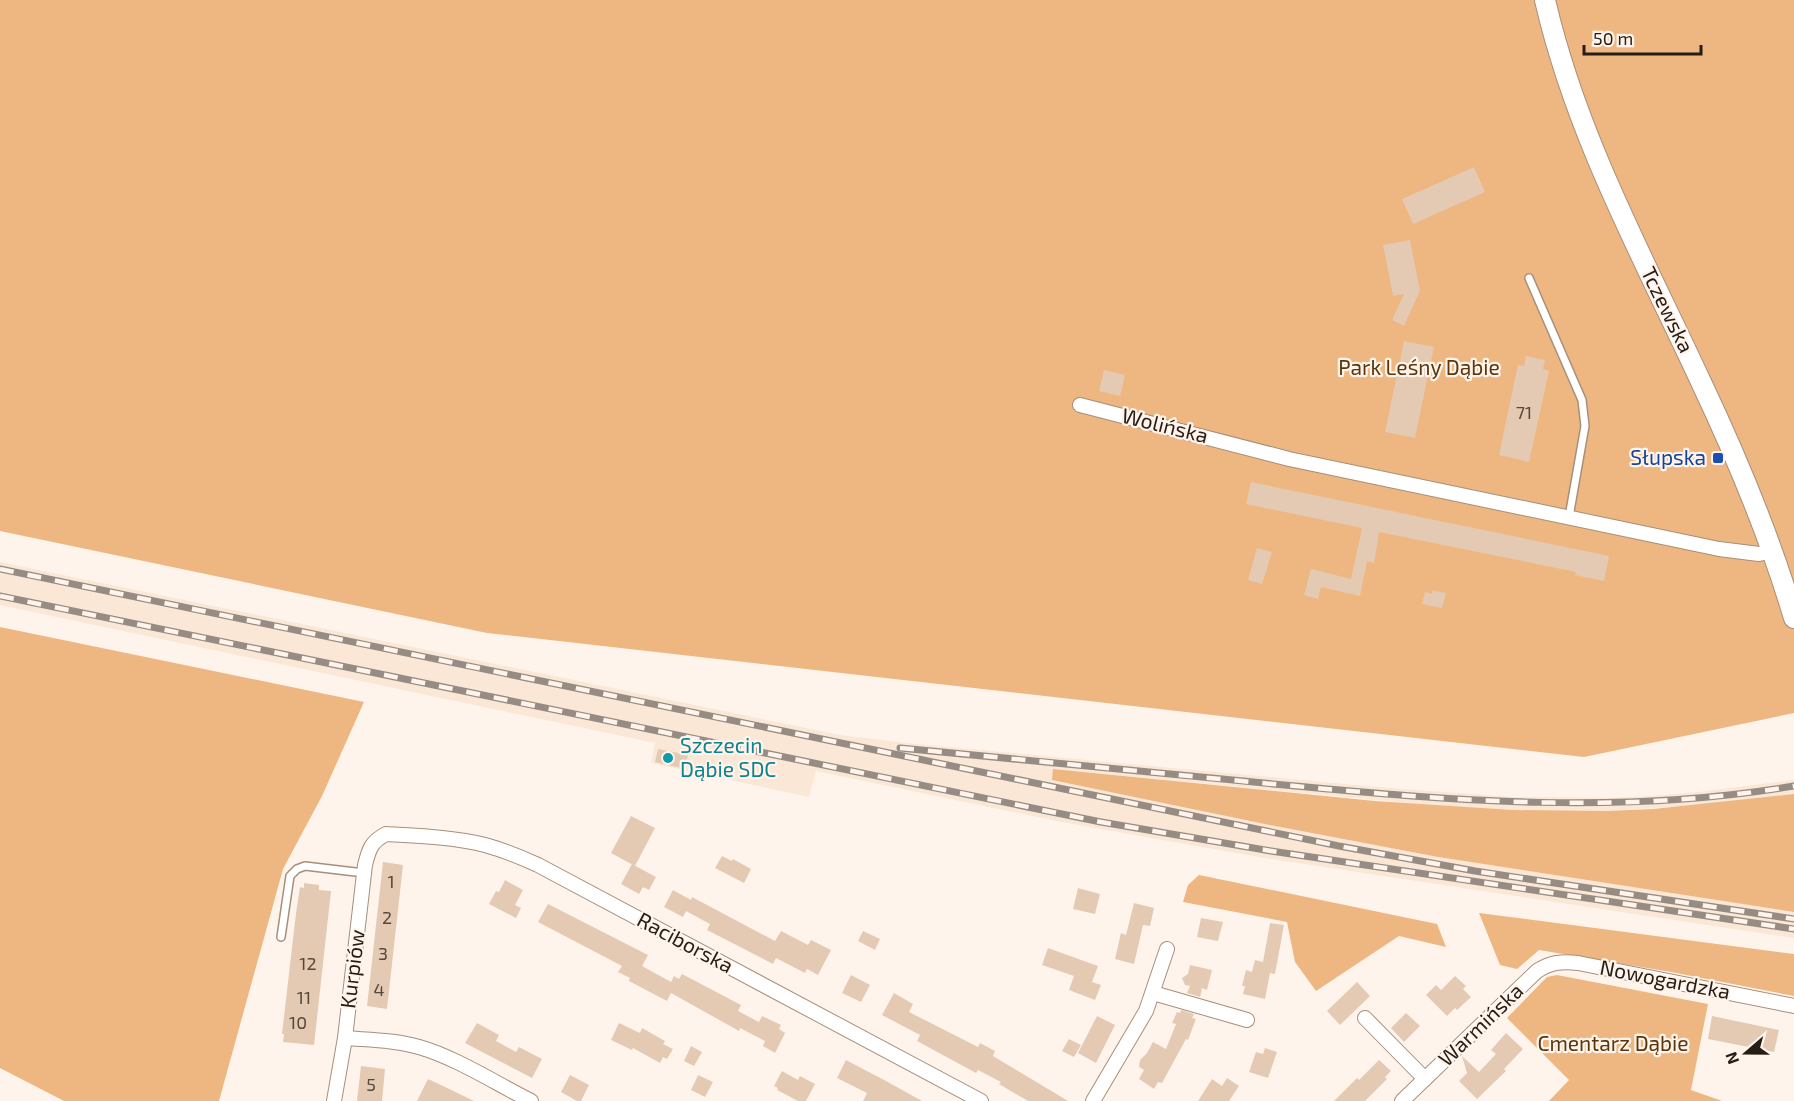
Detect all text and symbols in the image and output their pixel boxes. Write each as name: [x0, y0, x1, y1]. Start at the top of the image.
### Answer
scale bar: [1584, 18, 1701, 56]
text: 50 m: [1593, 27, 1633, 49]
street label: Tczewska: [1637, 262, 1700, 356]
park label: Park Leśny Dąbie: [1338, 354, 1500, 379]
house number: 71: [1516, 401, 1532, 423]
street label: Wolińska: [1120, 402, 1211, 447]
place label: Słupska: [1630, 444, 1706, 469]
marker: Słupska: [1711, 451, 1725, 465]
place label: Szczecin Dąbie SDC: [680, 732, 776, 781]
marker: Szczecin Dąbie SDC: [661, 751, 675, 765]
house number: 1: [387, 870, 395, 892]
house number: 2: [382, 906, 392, 928]
street label: Raciborska: [633, 906, 738, 977]
street label: Kurpiów: [334, 928, 369, 1010]
house number: 3: [378, 942, 388, 964]
house number: 12: [299, 952, 317, 974]
street label: Nowogardzka: [1598, 954, 1733, 1003]
street label: Warmińska: [1432, 977, 1528, 1071]
house number: 4: [373, 978, 385, 1000]
house number: 11: [297, 986, 311, 1008]
house number: 10: [289, 1011, 307, 1033]
north arrow: [1716, 1023, 1776, 1083]
park label: Cmentarz Dąbie: [1537, 1030, 1689, 1055]
text: N: [1721, 1050, 1742, 1067]
house number: 5: [366, 1073, 376, 1095]

